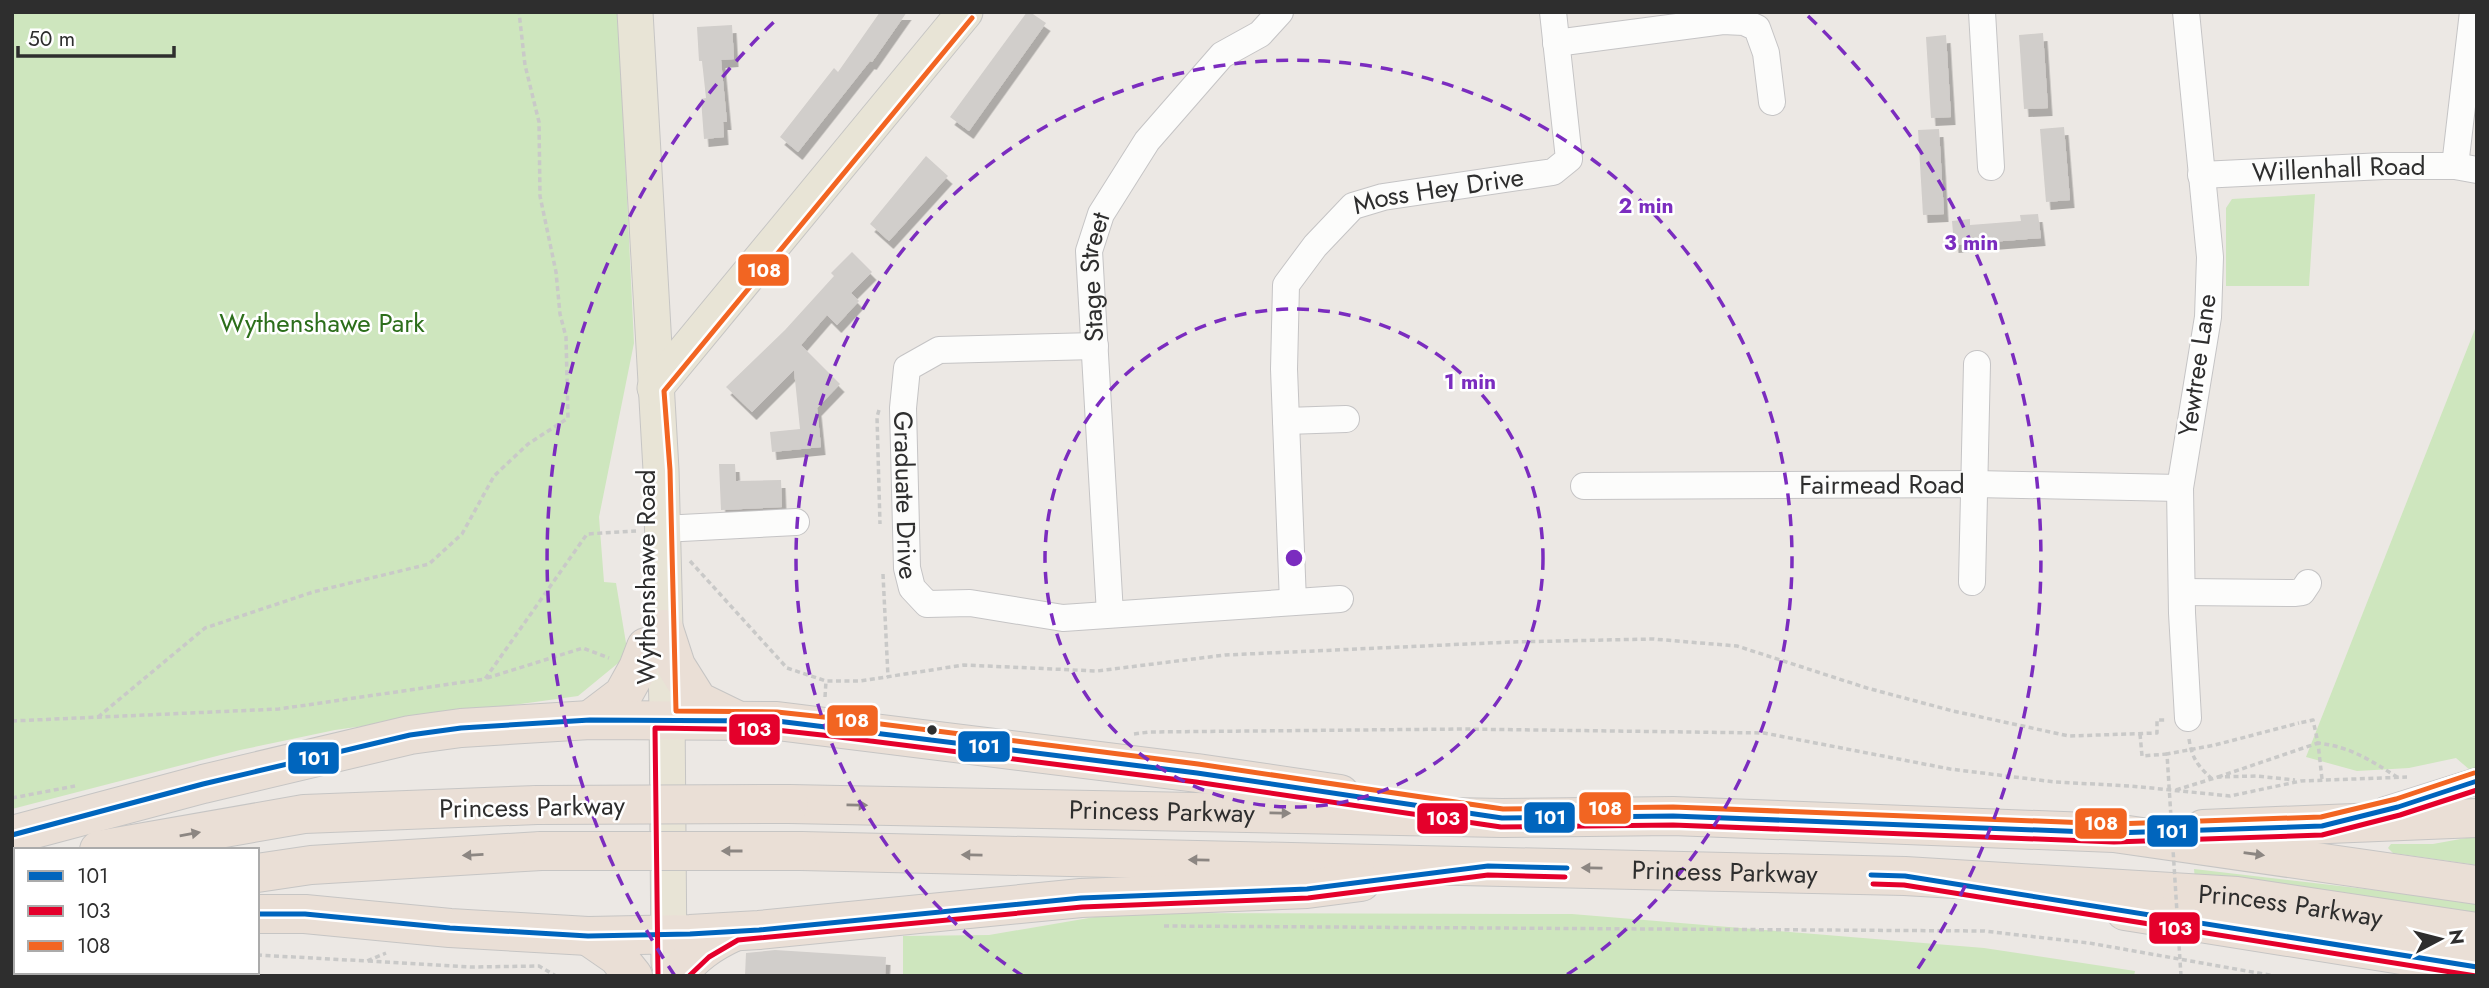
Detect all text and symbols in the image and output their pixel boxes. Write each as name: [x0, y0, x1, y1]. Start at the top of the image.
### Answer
scale bar: [18, 14, 173, 58]
text: 50 m: [28, 24, 75, 54]
street label: Willenhall Road: [2251, 147, 2426, 191]
street label: Moss Hey Drive: [1348, 158, 1526, 224]
text: 2 min: [1618, 191, 1674, 221]
street label: Stage Street: [1070, 206, 1120, 343]
text: 3 min: [1944, 228, 1998, 258]
line badge: 108: [737, 253, 790, 287]
text: 108: [747, 257, 781, 284]
street label: Yewtree Lane: [2168, 291, 2226, 439]
park label: Wythenshawe Park: [219, 304, 425, 342]
text: 1 min: [1444, 367, 1496, 397]
street label: Graduate Drive: [884, 411, 928, 583]
street label: Fairmead Road: [1799, 465, 1965, 504]
street label: Wythenshawe Road: [627, 469, 665, 685]
centre of rings: [1282, 546, 1306, 570]
line badge: 108: [826, 704, 879, 737]
text: 108: [835, 707, 869, 734]
line badge: 103: [728, 713, 781, 746]
text: 103: [737, 716, 771, 743]
unlabelled marker: [925, 723, 939, 737]
line badge: 101: [957, 730, 1011, 763]
text: 101: [968, 733, 1000, 760]
line badge: 101: [287, 741, 340, 775]
text: 101: [298, 745, 330, 772]
street label: Princess Parkway: [439, 786, 626, 828]
street label: Princess Parkway: [1069, 791, 1256, 832]
line badge: 108: [1578, 791, 1632, 825]
text: 108: [1588, 795, 1622, 822]
one-way arrow: [846, 799, 868, 810]
line badge: 101: [1523, 801, 1576, 834]
line badge: 103: [1416, 802, 1469, 835]
text: 101: [1534, 804, 1566, 831]
text: 103: [1426, 805, 1460, 832]
one-way arrow: [1270, 807, 1292, 819]
line badge: 108: [2074, 807, 2128, 840]
text: 108: [2084, 810, 2118, 837]
line badge: 101: [2146, 814, 2199, 848]
text: 101: [2156, 818, 2188, 845]
one-way arrow: [179, 828, 201, 839]
one-way arrow: [721, 845, 743, 857]
legend: [14, 848, 259, 974]
one-way arrow: [960, 849, 982, 861]
one-way arrow: [2243, 849, 2265, 860]
one-way arrow: [462, 850, 484, 861]
street label: Princess Parkway: [1631, 851, 1819, 893]
one-way arrow: [1188, 854, 1210, 866]
text: 101: [77, 861, 109, 891]
one-way arrow: [1581, 862, 1603, 874]
street label: Princess Parkway: [2197, 875, 2386, 937]
text: 103: [77, 896, 111, 926]
north arrow: [2405, 904, 2475, 974]
line badge: 103: [2148, 911, 2201, 945]
text: 103: [2158, 915, 2192, 942]
text: N: [2442, 928, 2471, 946]
text: 108: [77, 931, 111, 961]

